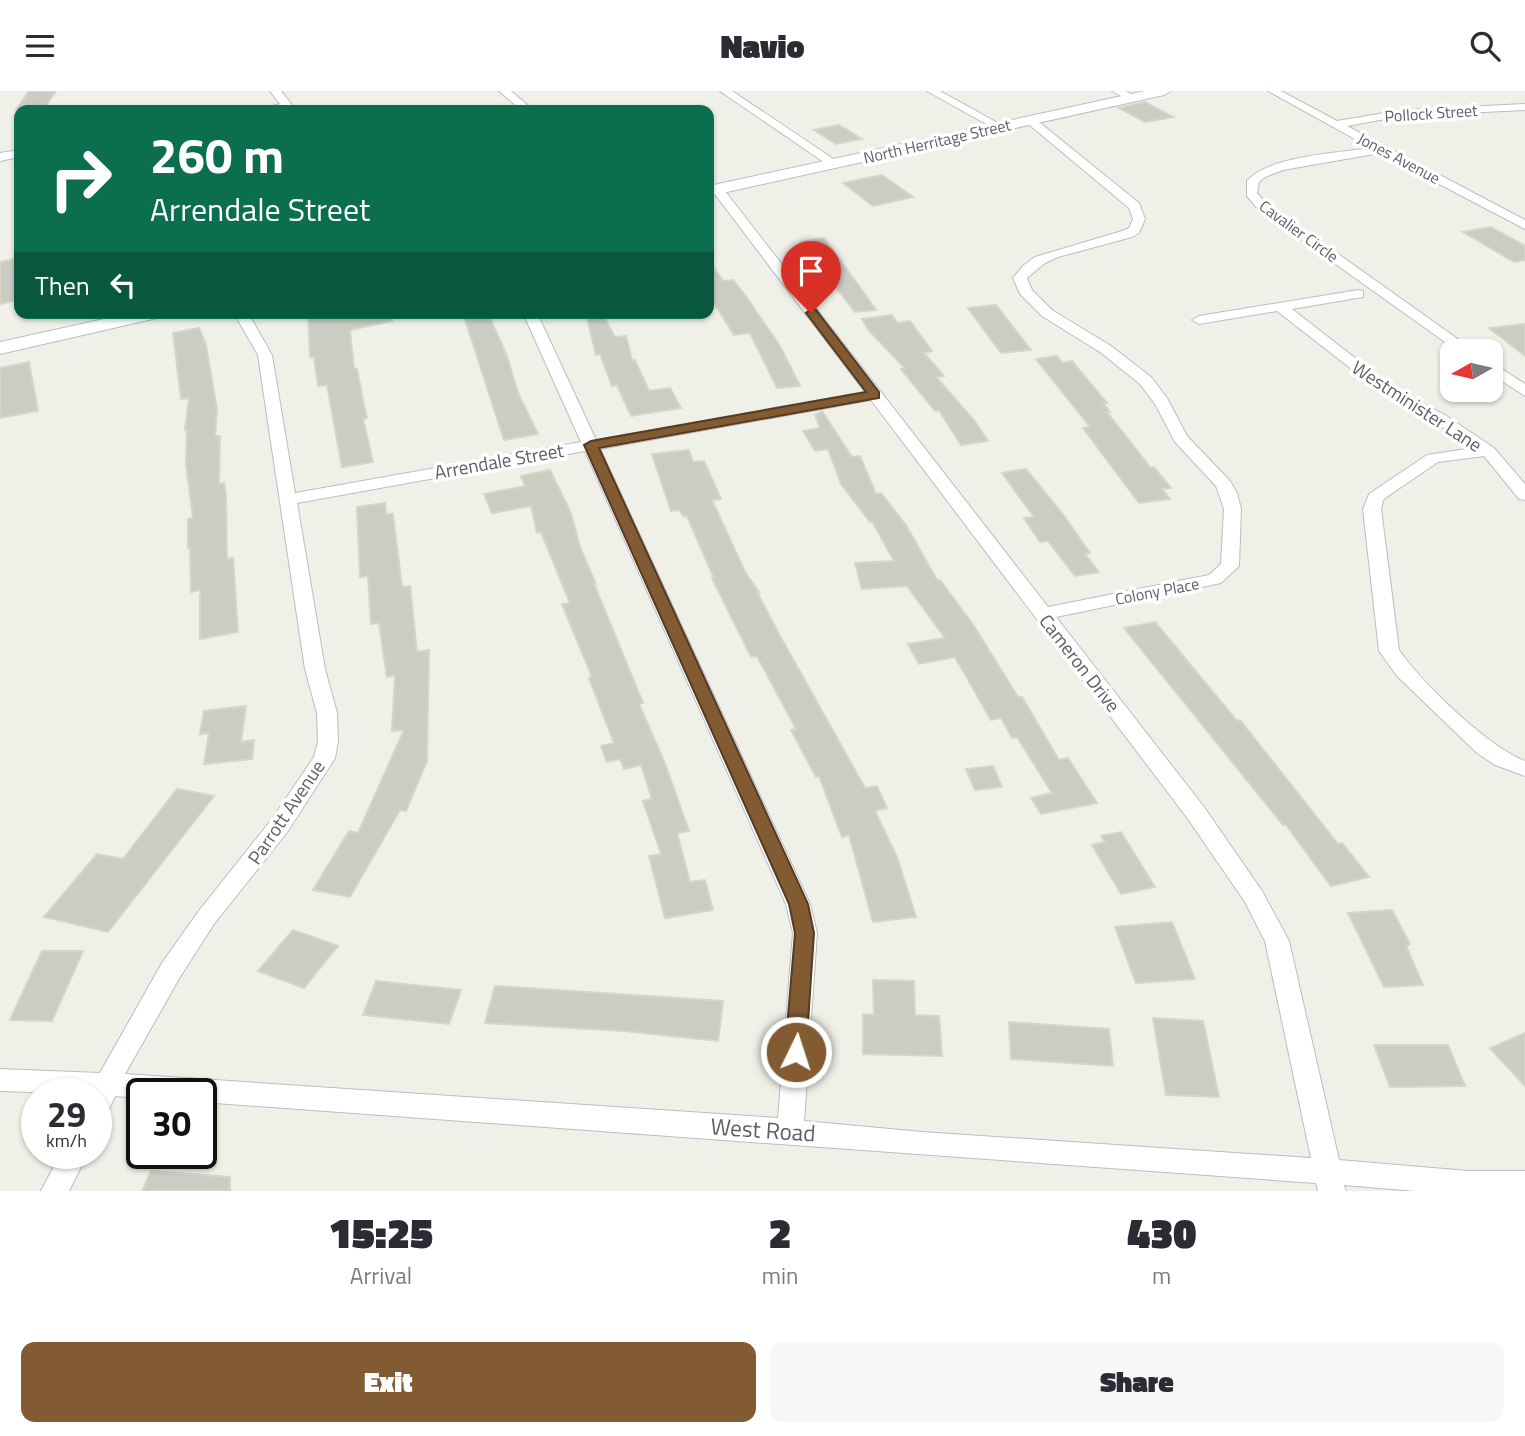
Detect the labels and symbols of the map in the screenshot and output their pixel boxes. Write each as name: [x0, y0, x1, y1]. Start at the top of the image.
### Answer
street label: Pollock Street: [1384, 98, 1479, 128]
street label: North Herritage Street: [861, 112, 1013, 170]
street label: Jones Avenue: [1353, 126, 1445, 190]
street label: Cavalier Circle: [1254, 194, 1344, 268]
pin: [781, 241, 841, 313]
north arrow: [1440, 339, 1503, 403]
street label: Westminister Lane: [1346, 353, 1488, 459]
street label: Arrendale Street: [432, 435, 566, 486]
street label: Colony Place: [1113, 571, 1201, 611]
street label: Cameron Drive: [1033, 607, 1128, 718]
street label: Parrott Avenue: [240, 754, 331, 870]
position arrow: [759, 1015, 833, 1089]
speed limit sign: 30: [126, 1078, 217, 1169]
street label: West Road: [709, 1108, 817, 1151]

